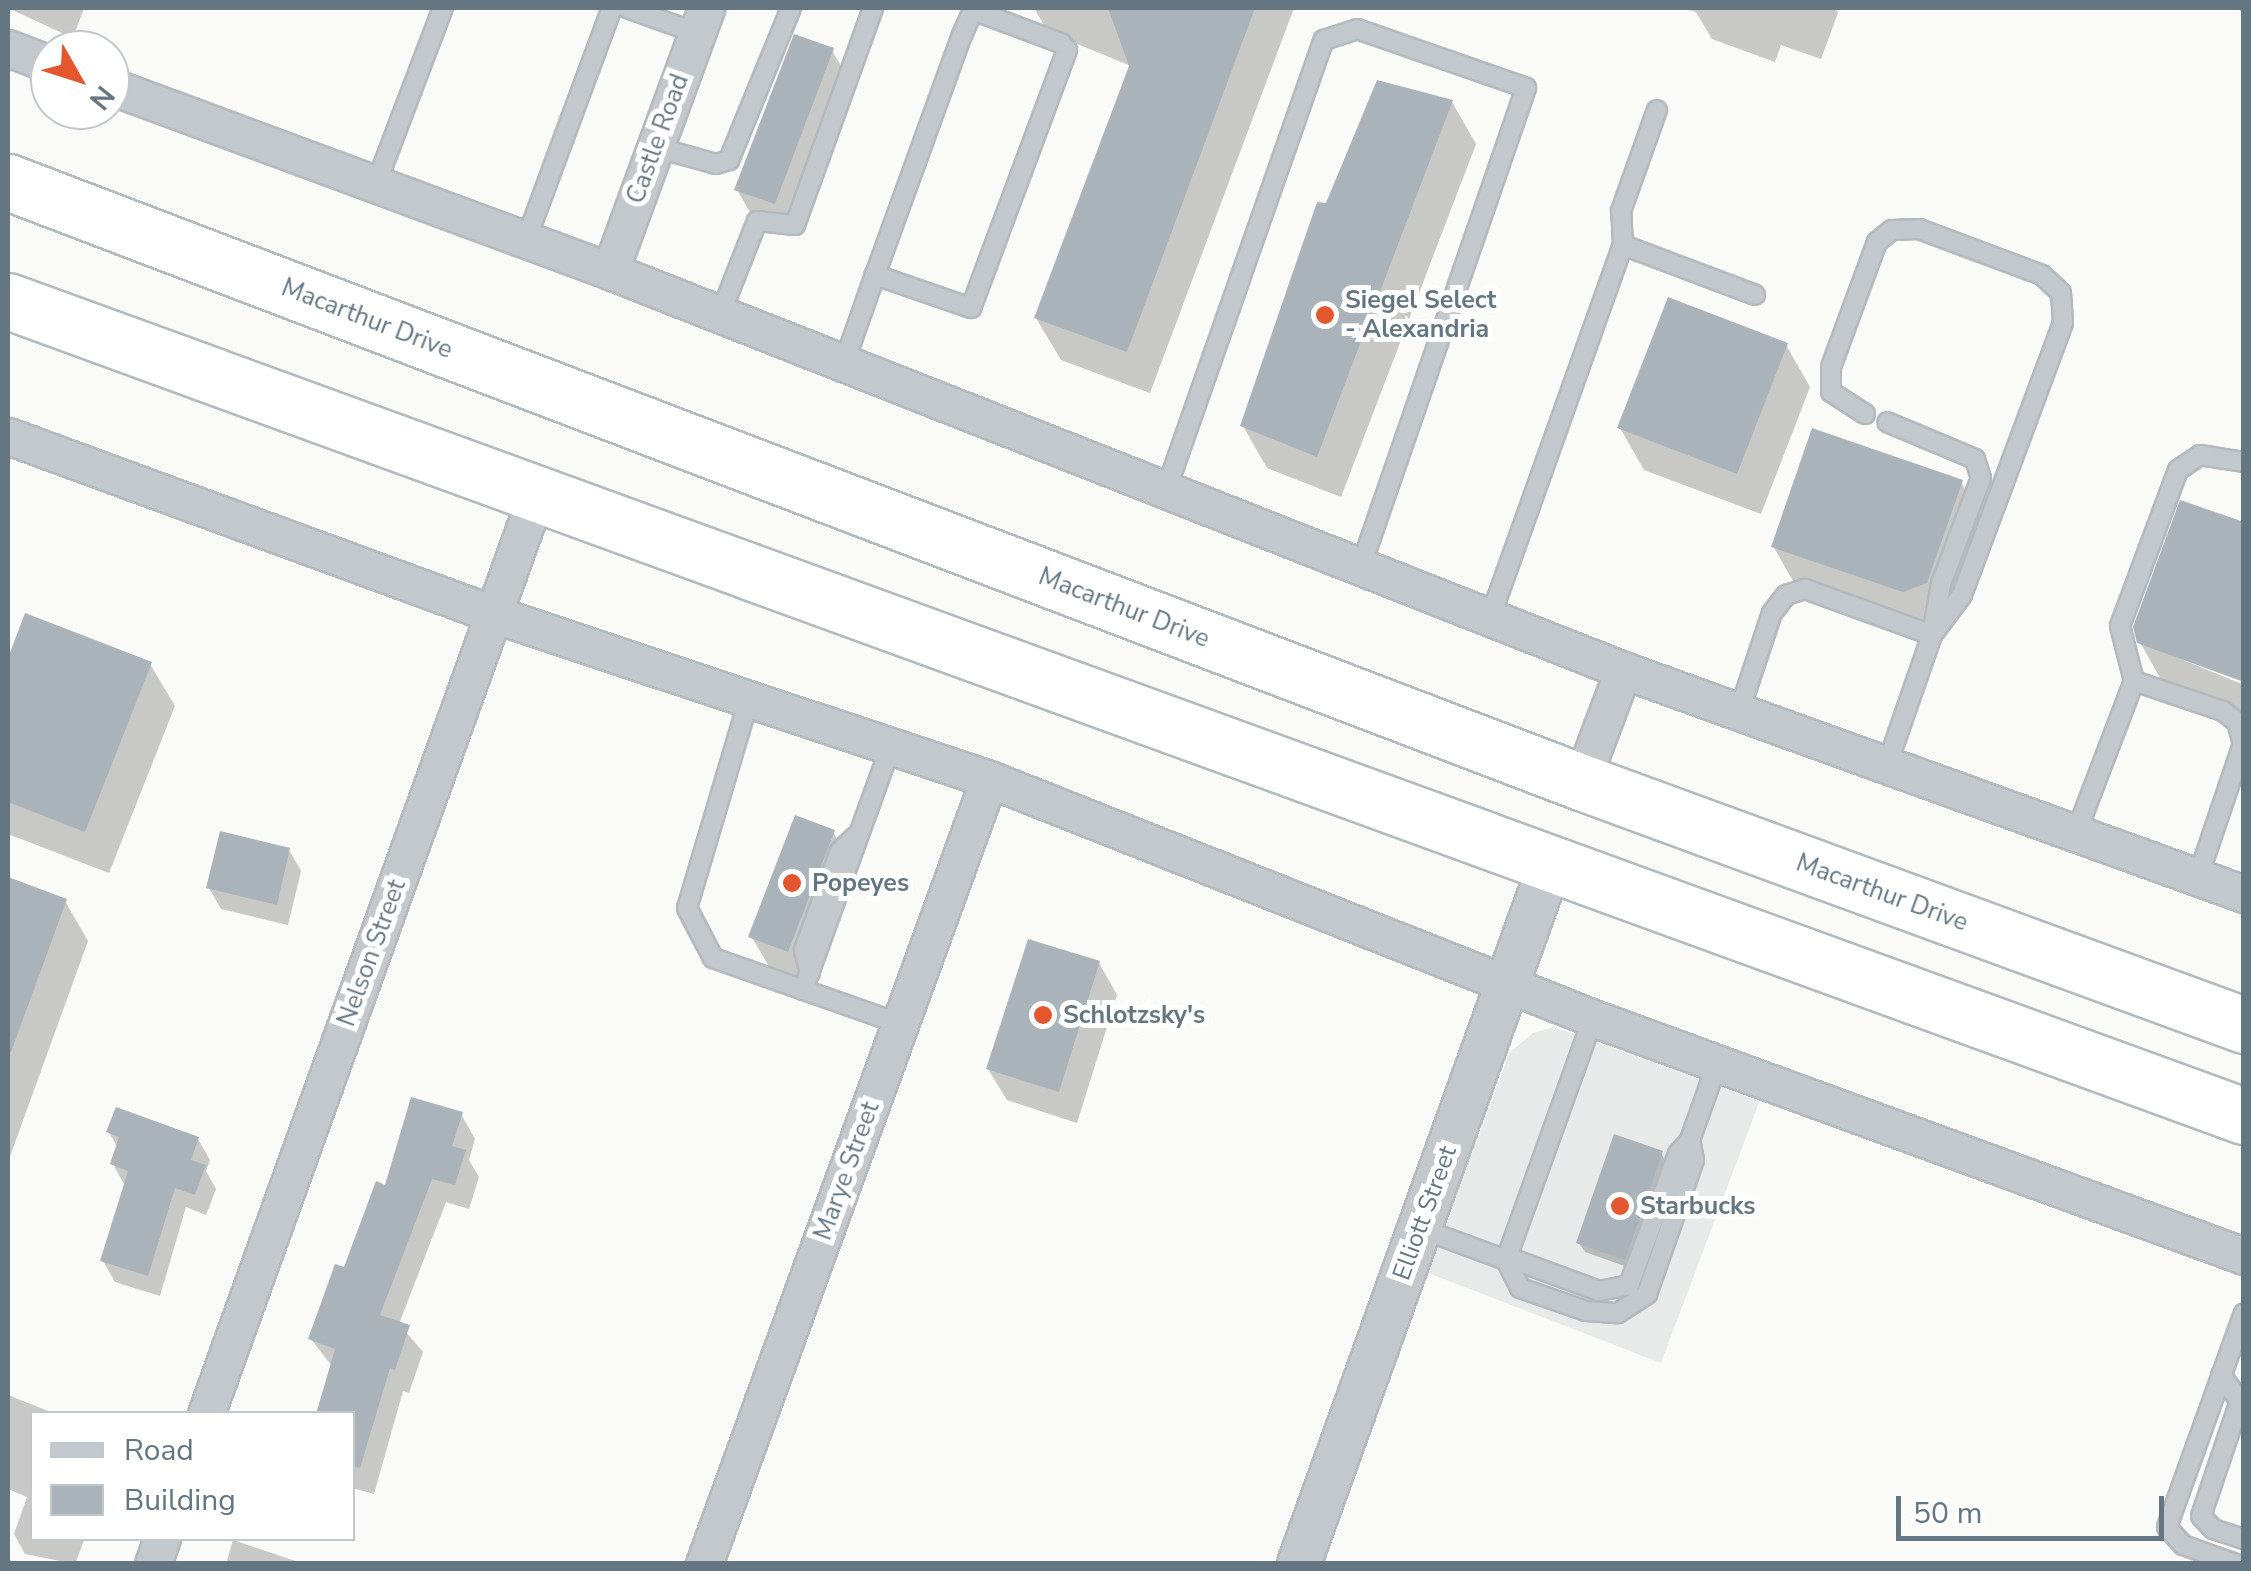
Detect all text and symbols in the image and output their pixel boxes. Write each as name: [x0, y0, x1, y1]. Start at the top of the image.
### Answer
north arrow: [30, 30, 130, 130]
street label: Castle Road: [621, 70, 695, 208]
text: N: [80, 78, 123, 118]
street label: Macarthur Drive: [277, 273, 457, 365]
place label: Siegel Select - Alexandria: [1345, 286, 1496, 345]
marker: Siegel Select - Alexandria: [1314, 304, 1336, 326]
street label: Macarthur Drive: [1034, 562, 1214, 654]
street label: Macarthur Drive: [1792, 848, 1972, 938]
place label: Popeyes: [812, 868, 909, 898]
marker: Popeyes: [781, 872, 803, 894]
street label: Nelson Street: [332, 876, 412, 1030]
place label: Schlotzsky's: [1063, 1000, 1205, 1030]
marker: Schlotzsky's: [1032, 1004, 1054, 1026]
street label: Marye Street: [808, 1098, 886, 1244]
street label: Elliott Street: [1387, 1142, 1463, 1284]
place label: Starbucks: [1640, 1191, 1755, 1221]
marker: Starbucks: [1609, 1195, 1631, 1217]
legend: [30, 1411, 355, 1541]
text: Road: [124, 1430, 194, 1471]
scale bar: [1901, 1476, 2168, 1538]
text: Building: [124, 1480, 236, 1521]
text: 50 m: [1913, 1493, 1982, 1534]

